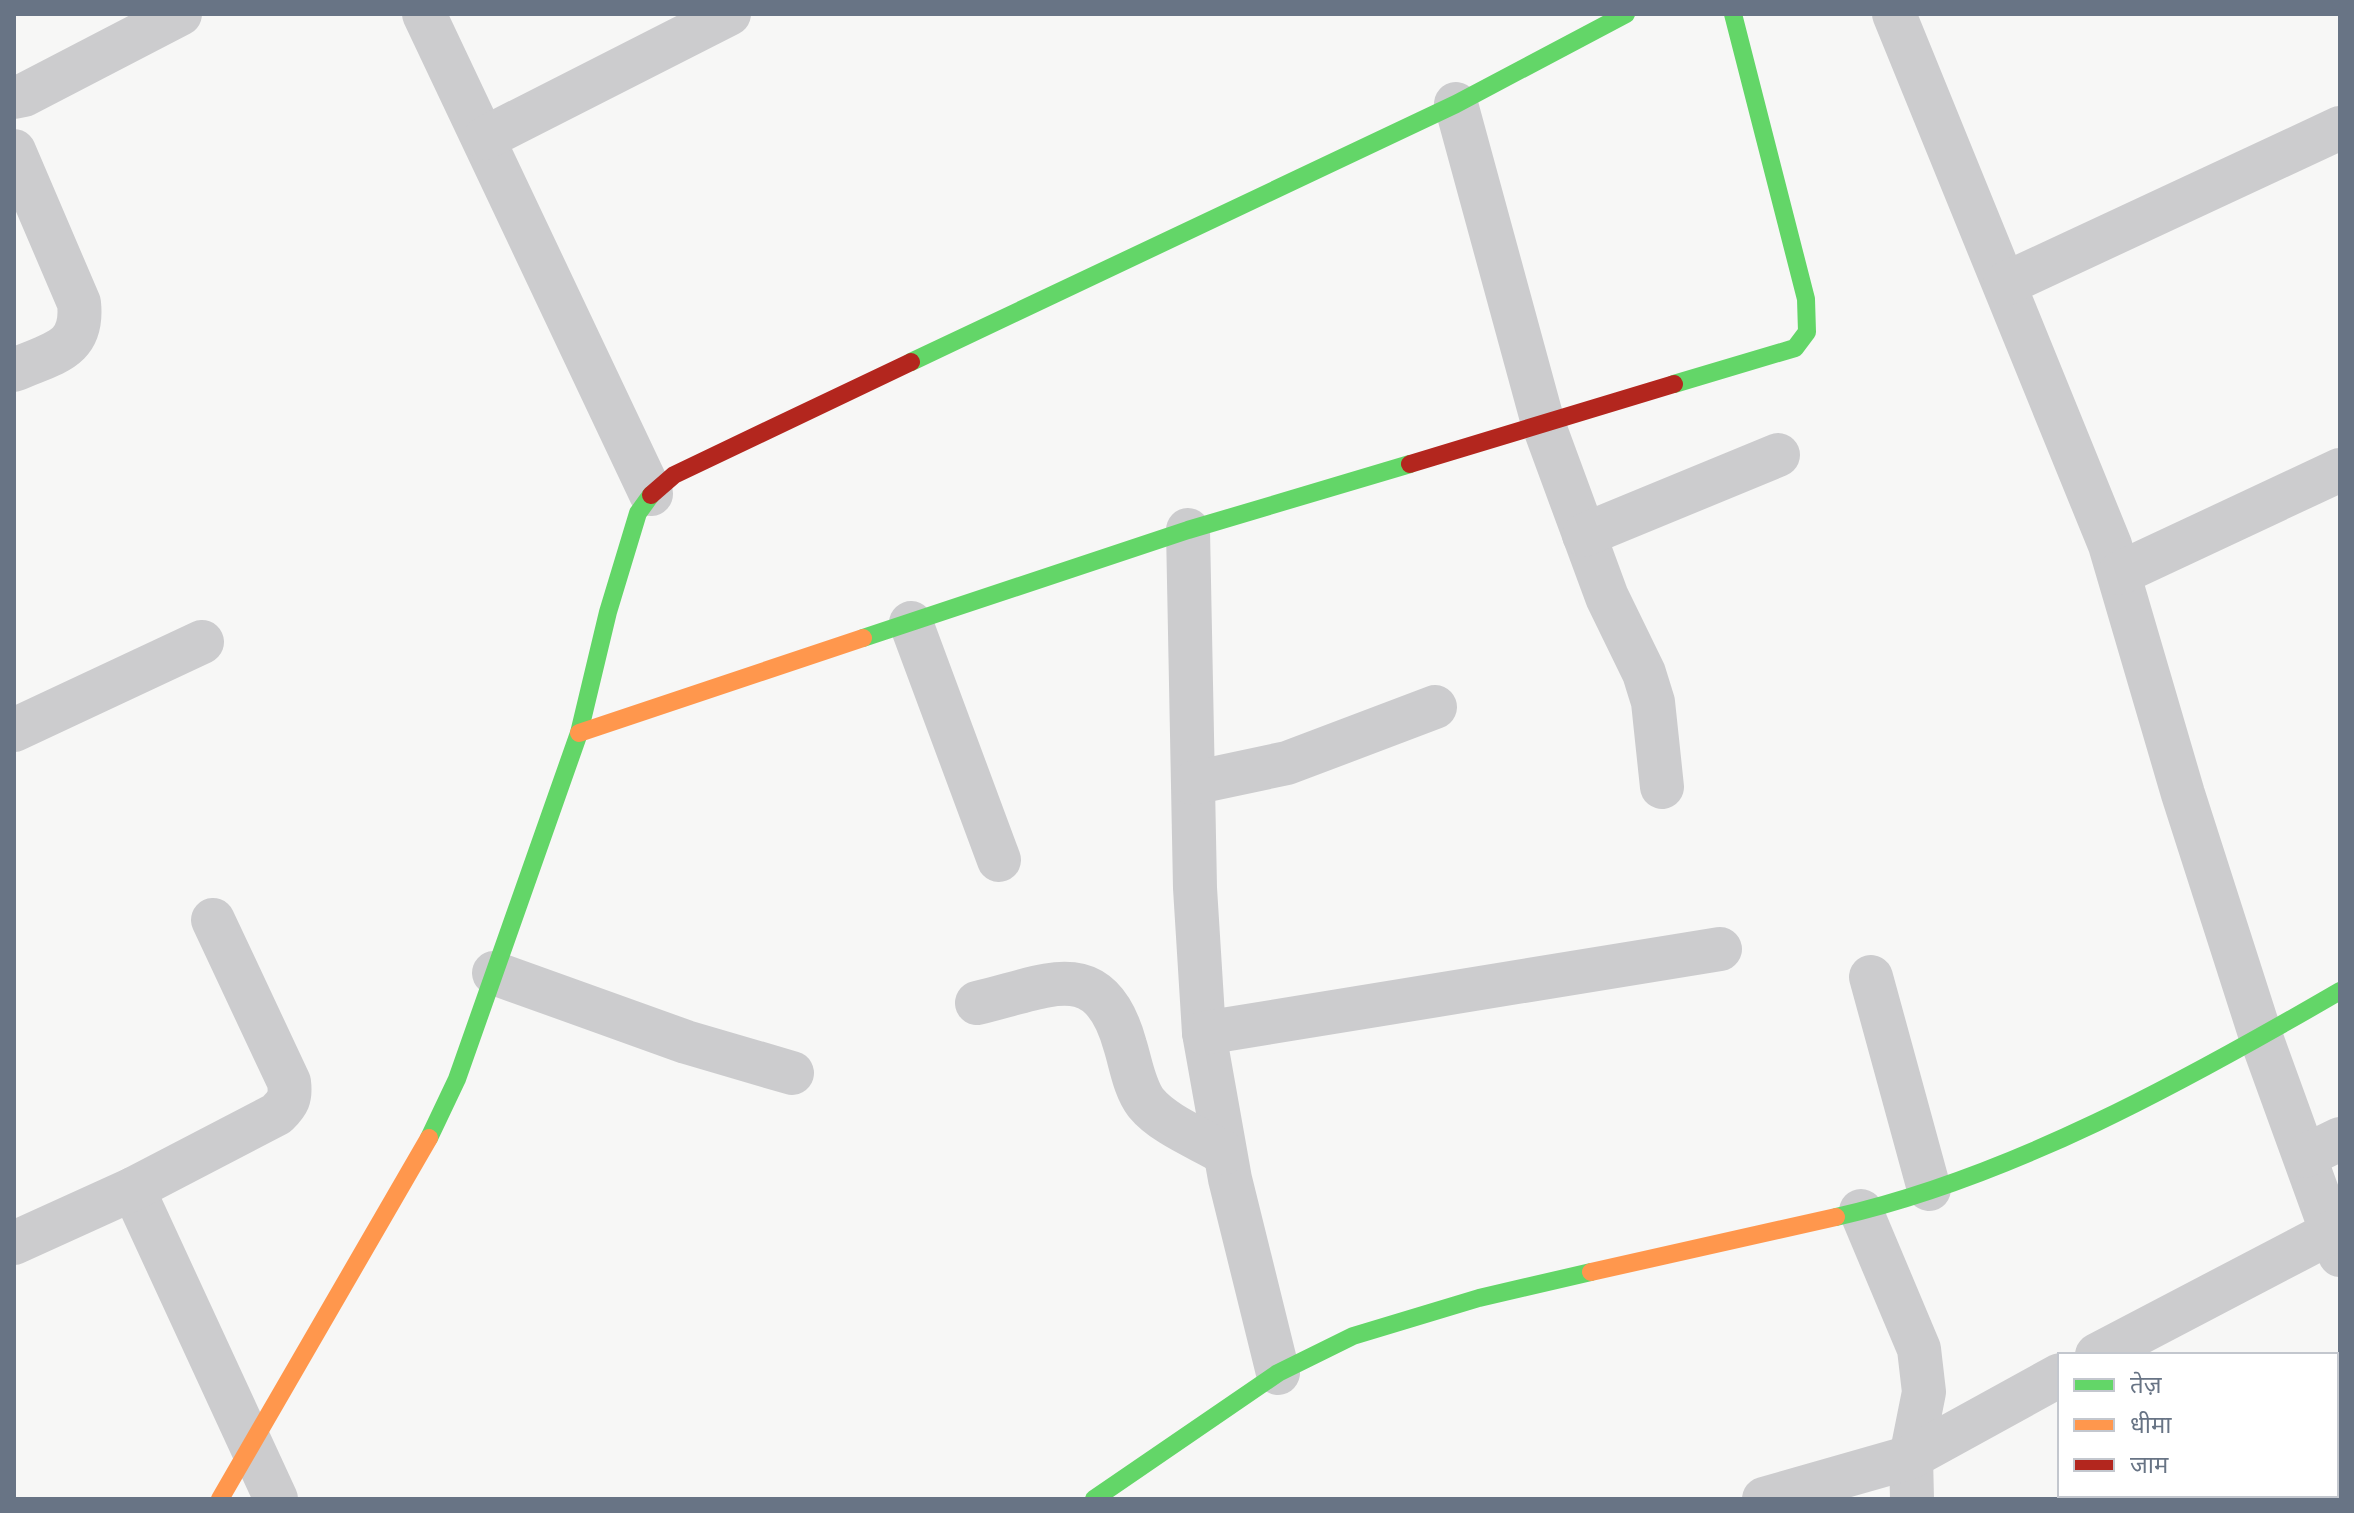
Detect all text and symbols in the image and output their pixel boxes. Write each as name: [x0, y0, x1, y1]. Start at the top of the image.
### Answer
legend: [2058, 1353, 2338, 1497]
text: तेज़: [2130, 1370, 2163, 1398]
text: धीमा: [2130, 1410, 2172, 1438]
text: जाम: [2130, 1450, 2169, 1478]

